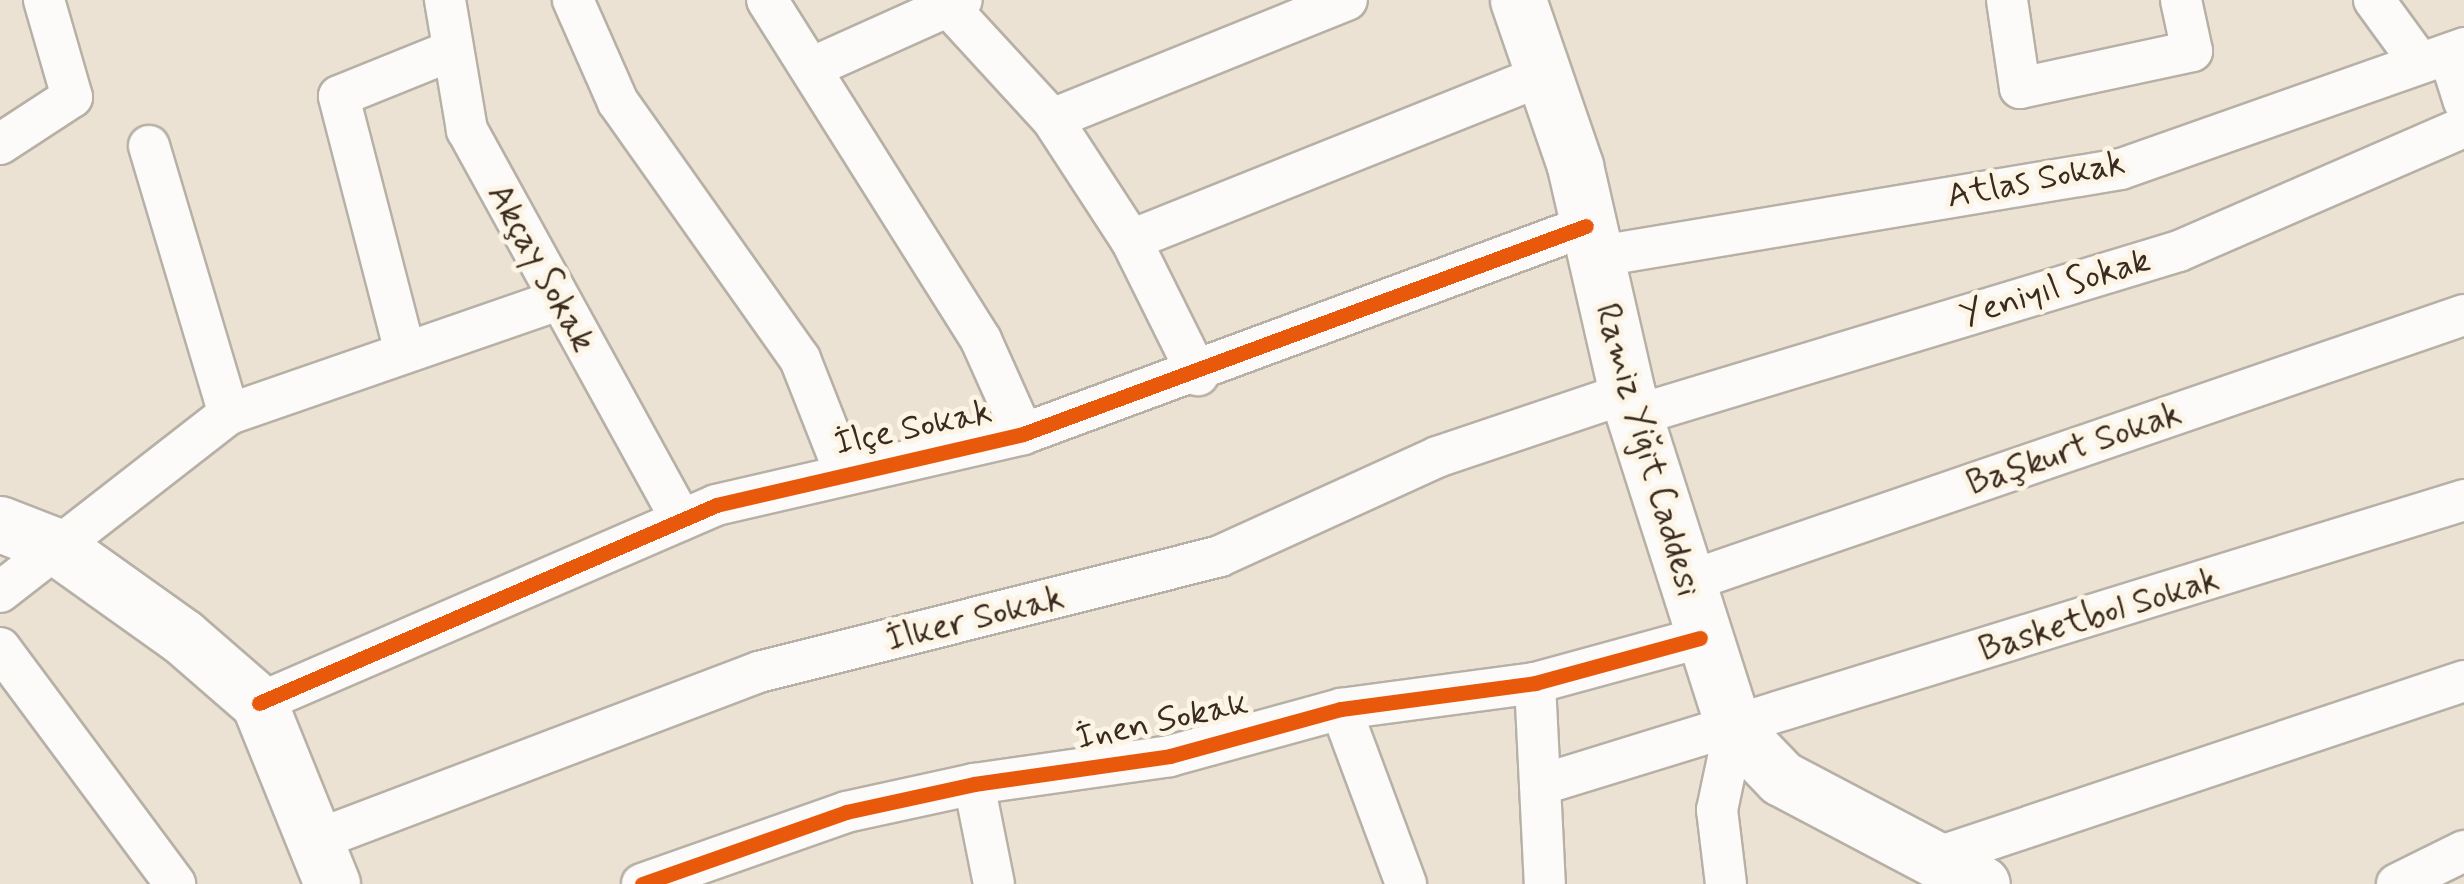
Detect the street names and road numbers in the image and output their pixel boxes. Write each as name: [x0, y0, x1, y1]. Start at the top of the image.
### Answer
street label: Atlas Sokak: [1943, 142, 2129, 218]
street label: Akçay Sokak: [478, 176, 604, 360]
street label: Yeniyıl Sokak: [1953, 239, 2157, 337]
street label: Ramiz Yiğit Caddesi: [1584, 295, 1710, 605]
street label: İlçe Sokak: [832, 391, 994, 465]
street label: Başkurt Sokak: [1961, 393, 2187, 505]
street label: Basketbol Sokak: [1974, 559, 2224, 671]
street label: İlker Sokak: [883, 577, 1067, 661]
street label: İnen Sokak: [1074, 683, 1250, 759]

